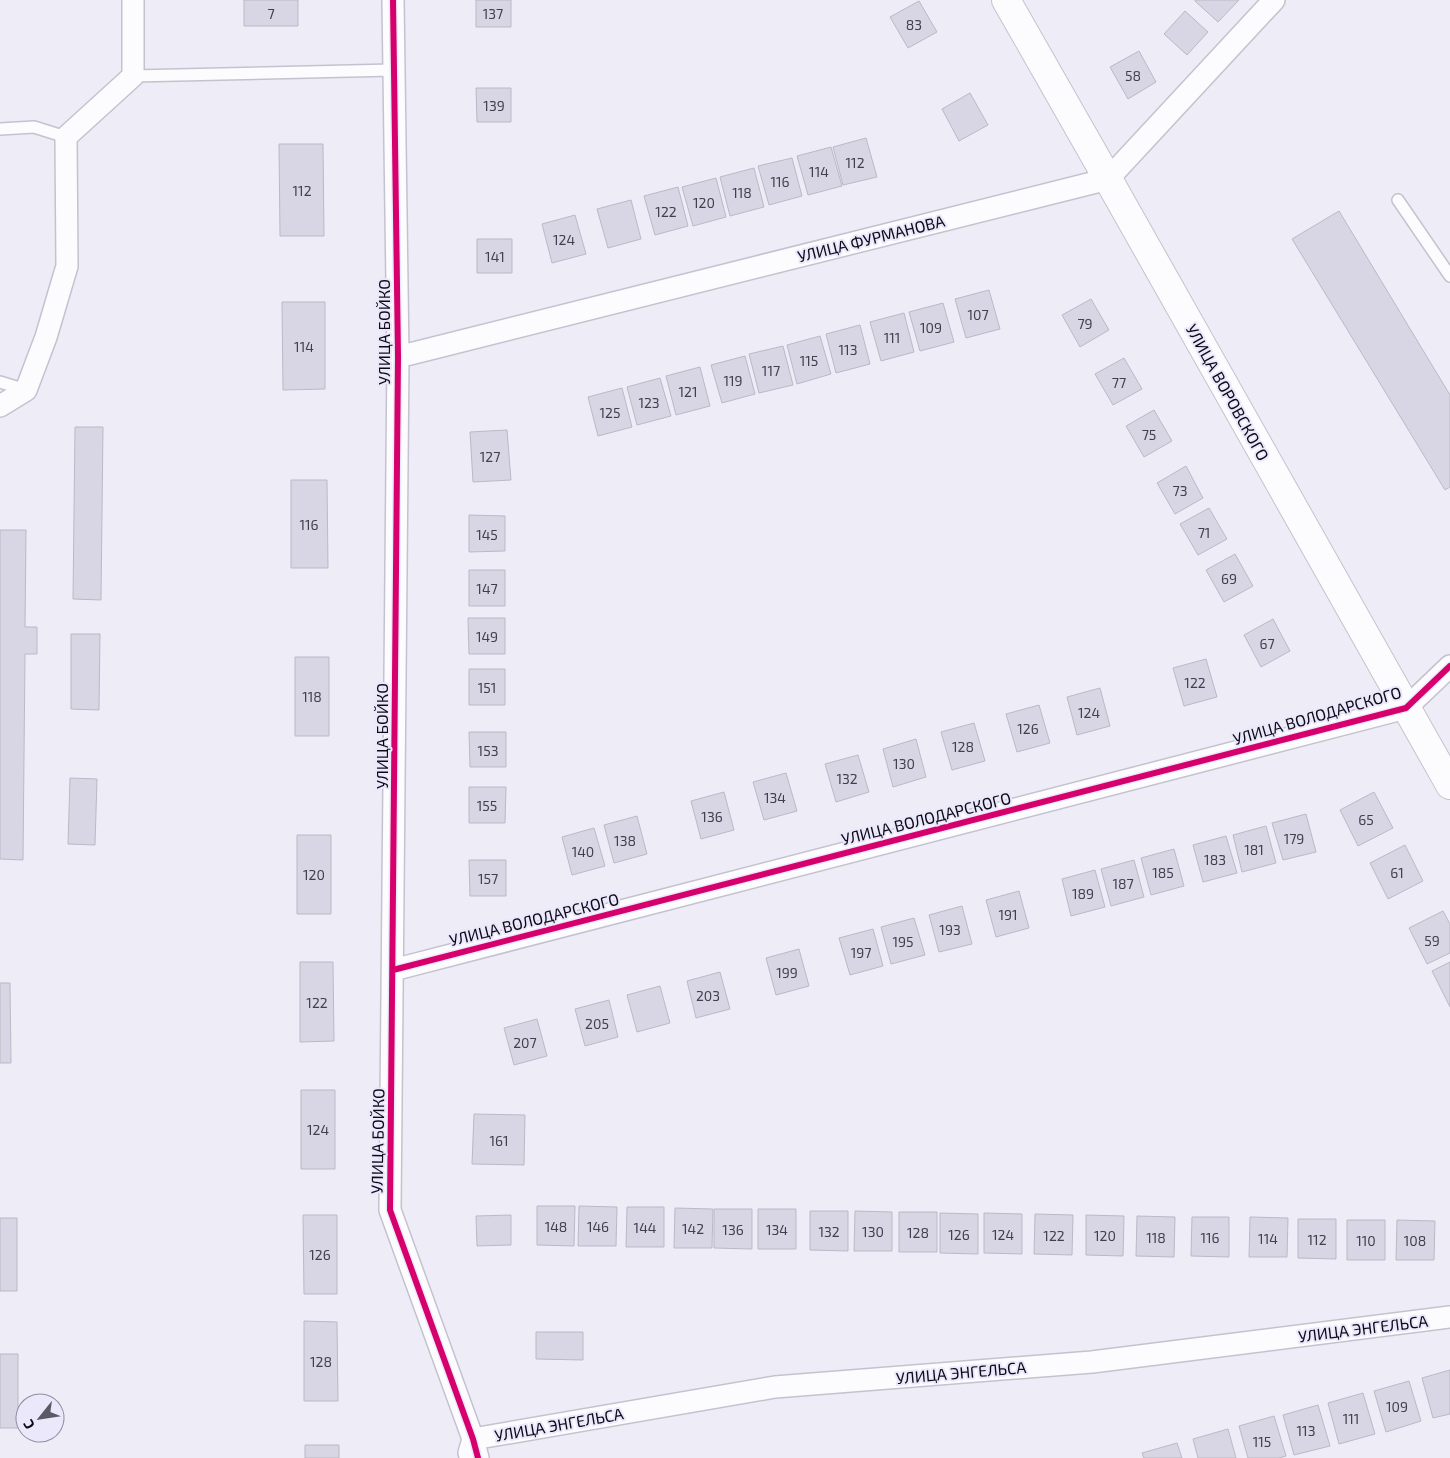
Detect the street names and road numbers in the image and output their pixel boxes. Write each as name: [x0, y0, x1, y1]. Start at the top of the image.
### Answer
street label: УЛИЦА ФУРМАНОВА: [795, 211, 947, 265]
street label: УЛИЦА БОЙКО: [374, 279, 393, 385]
street label: УЛИЦА ВОРОВСКОГО: [1183, 320, 1273, 464]
street label: УЛИЦА ВОЛОДАРСКОГО: [1231, 682, 1403, 748]
street label: УЛИЦА БОЙКО: [372, 683, 391, 789]
street label: УЛИЦА ВОЛОДАРСКОГО: [839, 788, 1013, 848]
street label: УЛИЦА ВОЛОДАРСКОГО: [447, 889, 621, 949]
street label: УЛИЦА БОЙКО: [367, 1088, 387, 1194]
street label: УЛИЦА ЭНГЕЛЬСА: [1297, 1311, 1429, 1345]
street label: УЛИЦА ЭНГЕЛЬСА: [895, 1357, 1027, 1387]
street label: УЛИЦА ЭНГЕЛЬСА: [493, 1403, 625, 1445]

